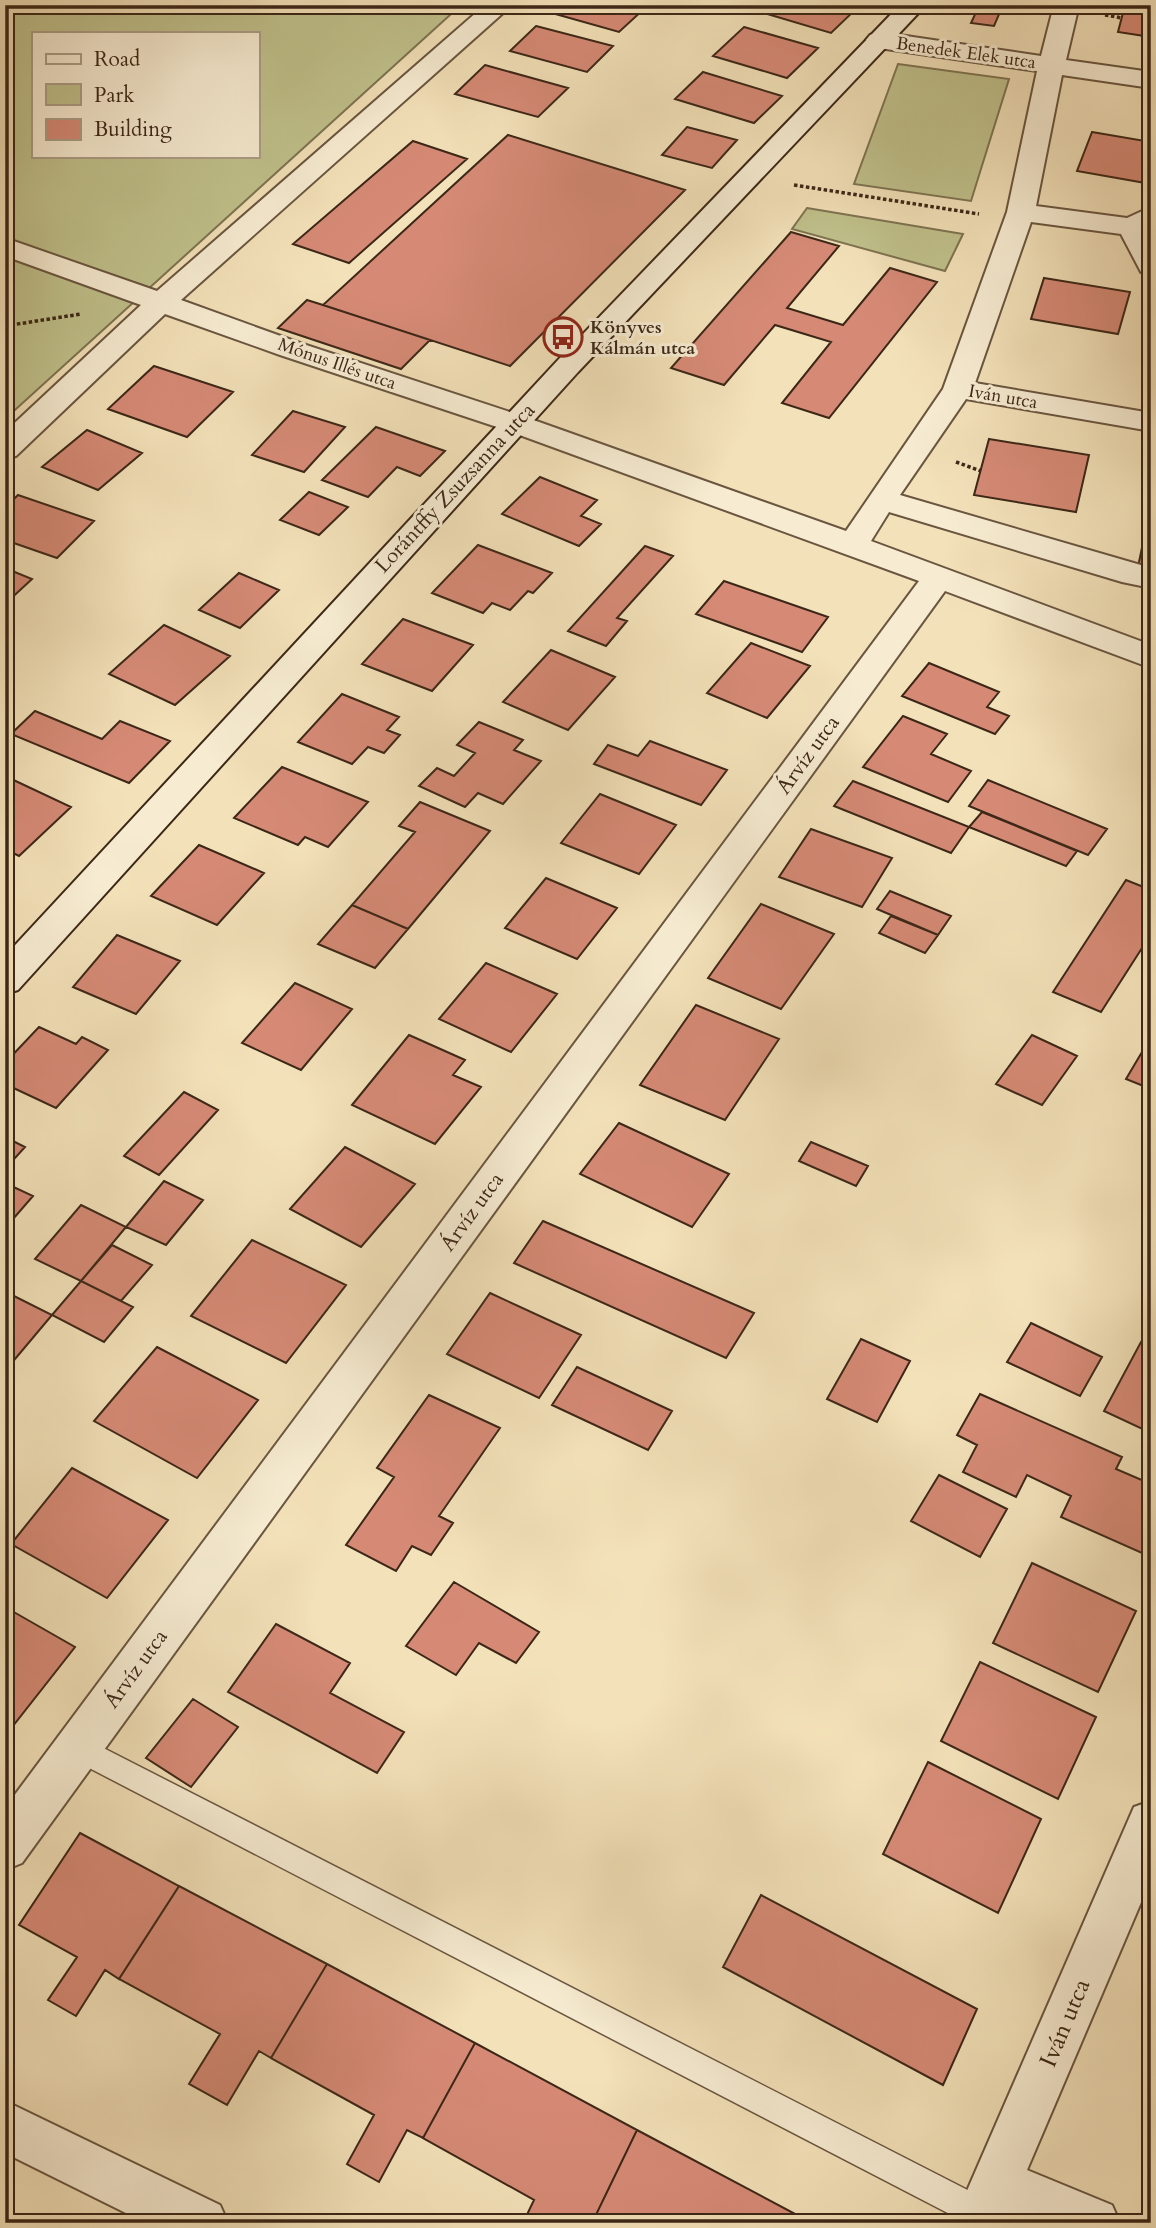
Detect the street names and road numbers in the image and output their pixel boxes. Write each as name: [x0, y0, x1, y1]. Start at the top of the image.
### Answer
street label: Benedek Elek utca: [894, 31, 1038, 75]
street label: Mónus Illés utca: [275, 332, 400, 396]
street label: Iván utca: [967, 379, 1040, 415]
street label: Lorántffy Zsuzsanna utca: [368, 397, 542, 579]
street label: Árvíz utca: [770, 710, 846, 800]
street label: Árvíz utca: [434, 1167, 510, 1257]
street label: Árvíz utca: [98, 1624, 174, 1714]
street label: Iván utca: [1032, 1973, 1099, 2072]

